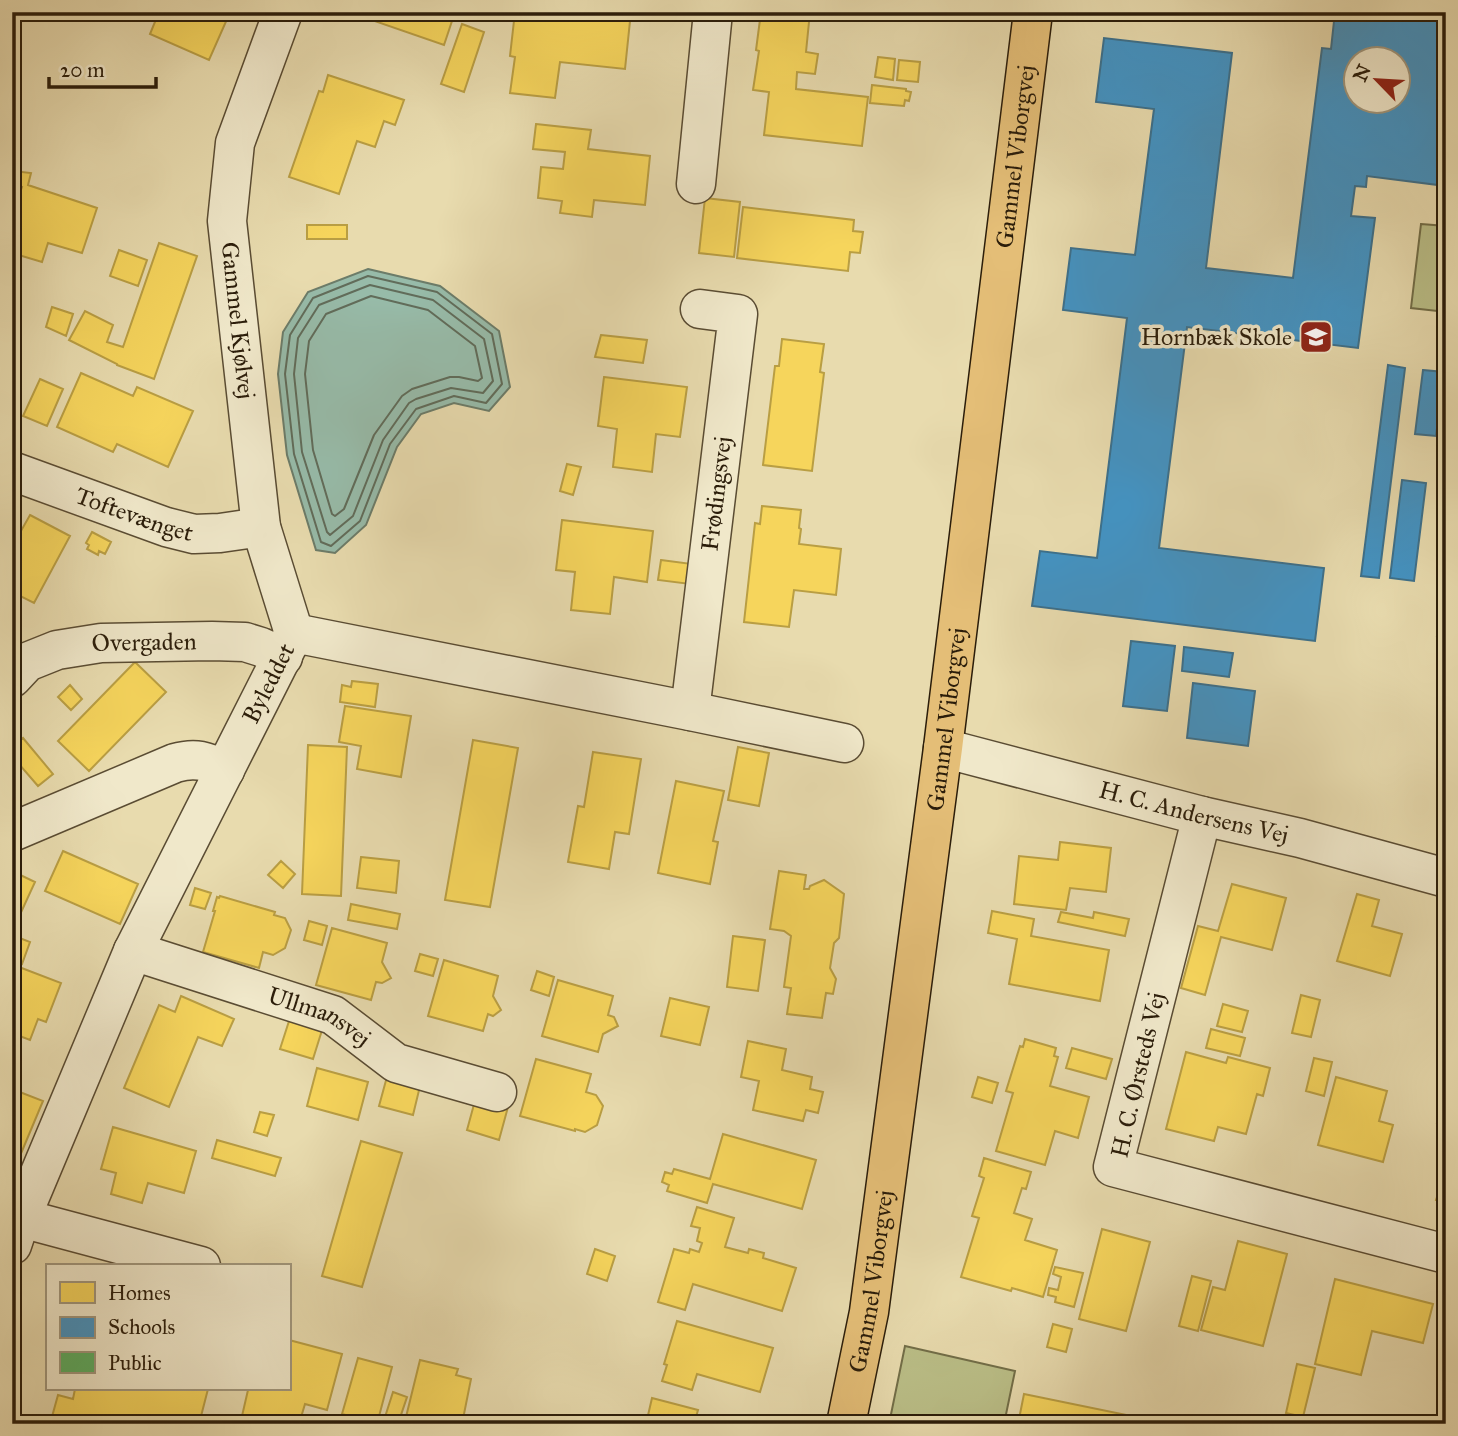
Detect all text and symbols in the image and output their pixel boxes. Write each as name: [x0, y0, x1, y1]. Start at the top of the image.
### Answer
scale bar: [49, 46, 156, 90]
north arrow: [1342, 46, 1412, 116]
text: 20 m: [60, 57, 105, 83]
text: N: [1348, 61, 1376, 85]
street label: Gammel Viborgvej: [989, 63, 1041, 250]
street label: Gammel Kjølvej: [214, 240, 262, 401]
school or university icon: Hornbæk Skole: [1297, 318, 1335, 356]
place label: Hornbæk Skole: [1141, 322, 1292, 352]
street label: Frødingsvej: [694, 435, 738, 552]
street label: Toftevænget: [71, 480, 197, 548]
street label: Overgaden: [90, 626, 197, 659]
street label: Gammel Viborgvej: [920, 626, 973, 813]
street label: Byleddet: [236, 638, 302, 728]
street label: H. C. Andersens Vej: [1096, 775, 1291, 850]
street label: Ullmansvej: [264, 980, 377, 1053]
street label: H. C. Ørsteds Vej: [1104, 989, 1172, 1161]
street label: Gammel Viborgvej: [842, 1188, 900, 1375]
legend: [46, 1264, 290, 1390]
text: Homes: [108, 1280, 171, 1306]
text: Schools: [108, 1314, 175, 1340]
text: Public: [108, 1350, 162, 1376]

